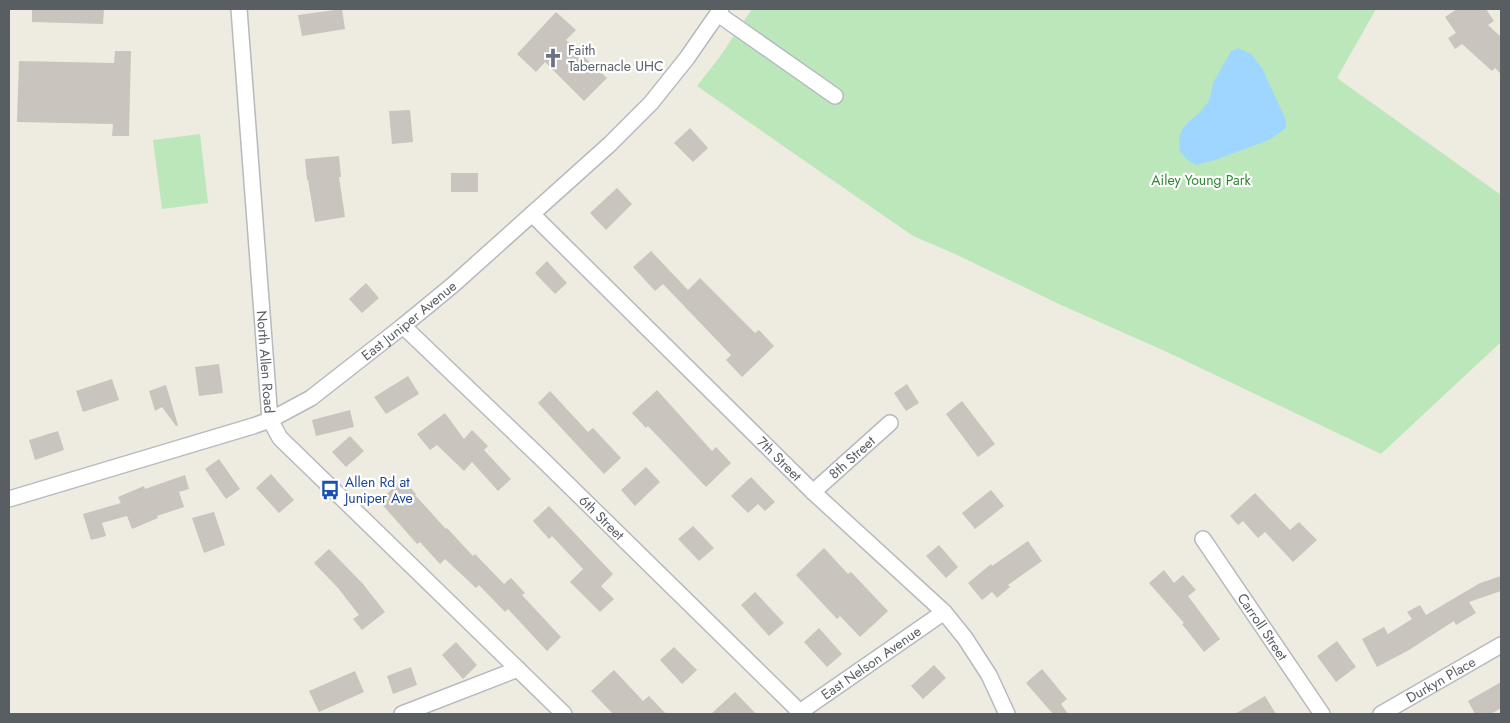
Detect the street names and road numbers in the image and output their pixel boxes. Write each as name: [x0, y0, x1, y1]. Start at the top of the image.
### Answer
street label: East Juniper Avenue: [357, 276, 461, 365]
street label: North Allen Road: [252, 310, 279, 414]
street label: 8th Street: [824, 431, 880, 483]
street label: 7th Street: [753, 432, 807, 486]
street label: 6th Street: [575, 491, 629, 545]
street label: Carroll Street: [1233, 589, 1293, 665]
street label: East Nelson Avenue: [817, 621, 925, 704]
street label: Durkyn Place: [1402, 652, 1479, 708]

